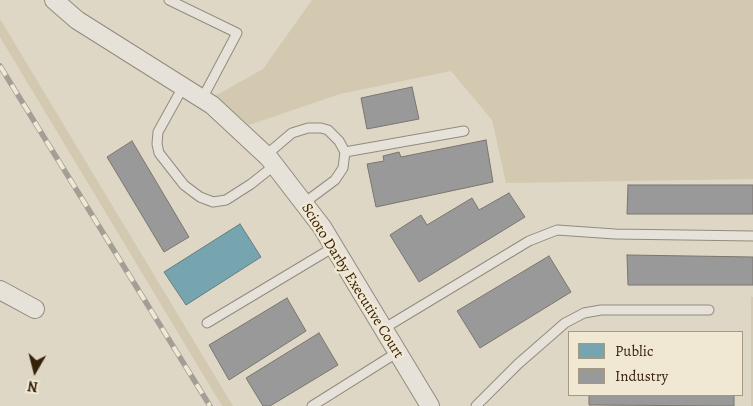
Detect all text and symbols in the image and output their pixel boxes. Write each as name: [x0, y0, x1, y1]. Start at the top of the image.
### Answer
street label: Scioto Darby Executive Court: [297, 200, 407, 362]
legend: [568, 331, 743, 396]
text: Public: [615, 341, 653, 361]
north arrow: [10, 346, 60, 396]
text: Industry: [615, 366, 668, 386]
text: N: [26, 376, 39, 396]

